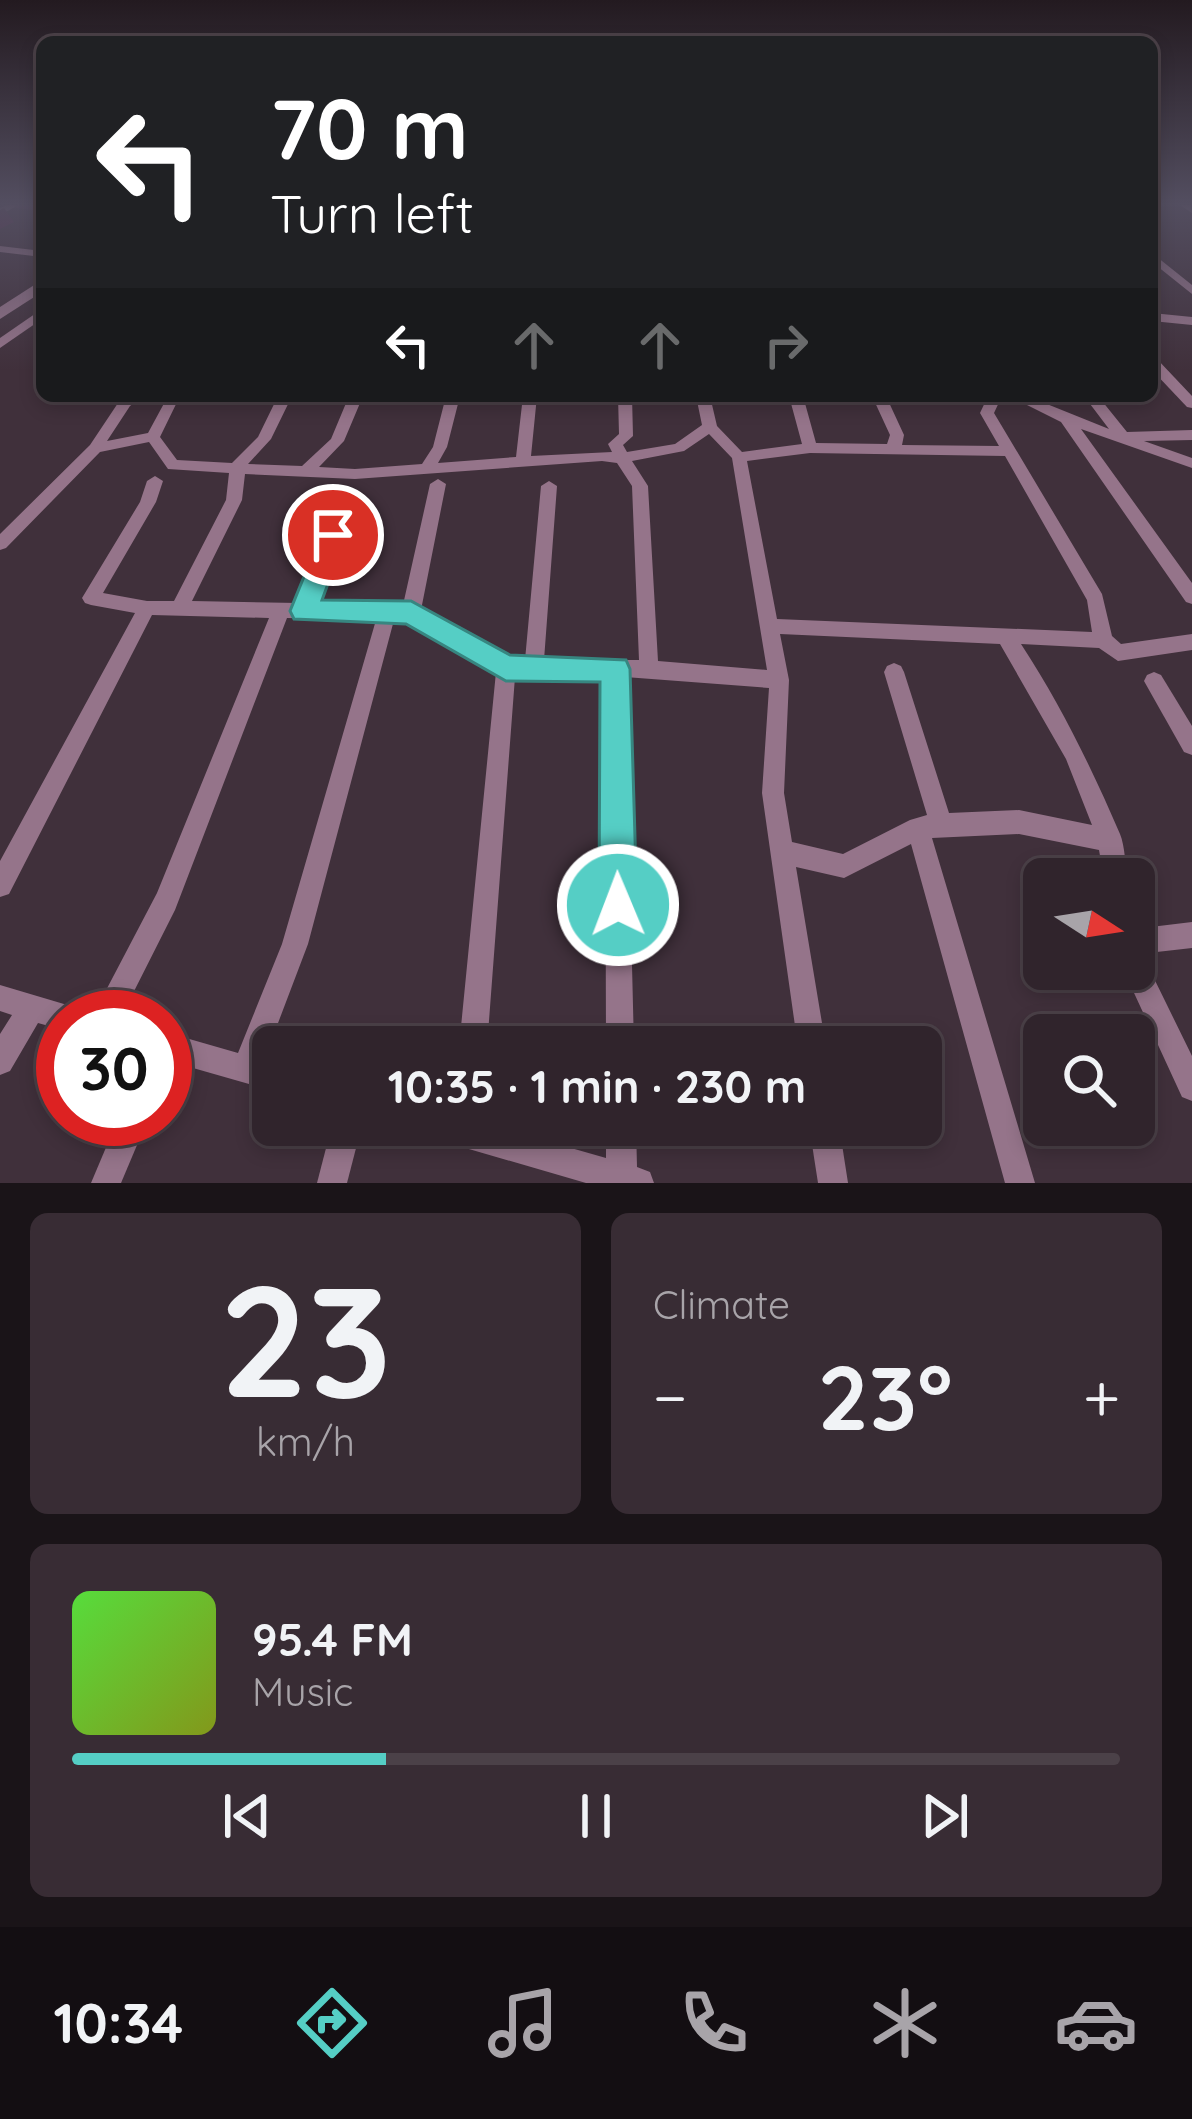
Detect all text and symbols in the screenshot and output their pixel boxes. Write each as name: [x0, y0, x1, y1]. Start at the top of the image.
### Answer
text: 70 m: [270, 75, 469, 180]
icon: left: [72, 84, 228, 240]
text: Turn left: [270, 179, 474, 247]
icon: left: [375, 312, 441, 378]
icon: ahead: [501, 312, 567, 378]
icon: ahead: [627, 312, 693, 378]
icon: right: [753, 312, 819, 378]
pin: [282, 484, 384, 586]
icon: arrive: [300, 502, 366, 568]
position arrow: [555, 842, 681, 968]
north arrow: [1023, 858, 1155, 990]
map controls: [1023, 858, 1155, 1146]
speed limit sign: 30: [36, 990, 192, 1146]
button: search: [1023, 1014, 1155, 1146]
text: 10:35 · 1 min · 230 m: [388, 1058, 806, 1114]
text: 23: [219, 1241, 392, 1436]
text: Climate: [653, 1280, 790, 1329]
text: 23°: [818, 1340, 953, 1453]
text: −: [653, 1355, 687, 1438]
text: +: [1083, 1355, 1120, 1438]
text: km/h: [256, 1417, 355, 1466]
text: 95.4 FM: [252, 1611, 413, 1667]
text: Music: [252, 1667, 353, 1716]
icon: previous: [214, 1783, 280, 1849]
icon: pause: [563, 1783, 629, 1849]
icon: next: [912, 1783, 978, 1849]
icon: directions: [290, 1981, 374, 2065]
icon: music: [481, 1981, 565, 2065]
icon: phone: [672, 1981, 756, 2065]
icon: climate: [863, 1981, 947, 2065]
icon: car: [1054, 1981, 1138, 2065]
text: 10:34: [54, 1989, 183, 2057]

